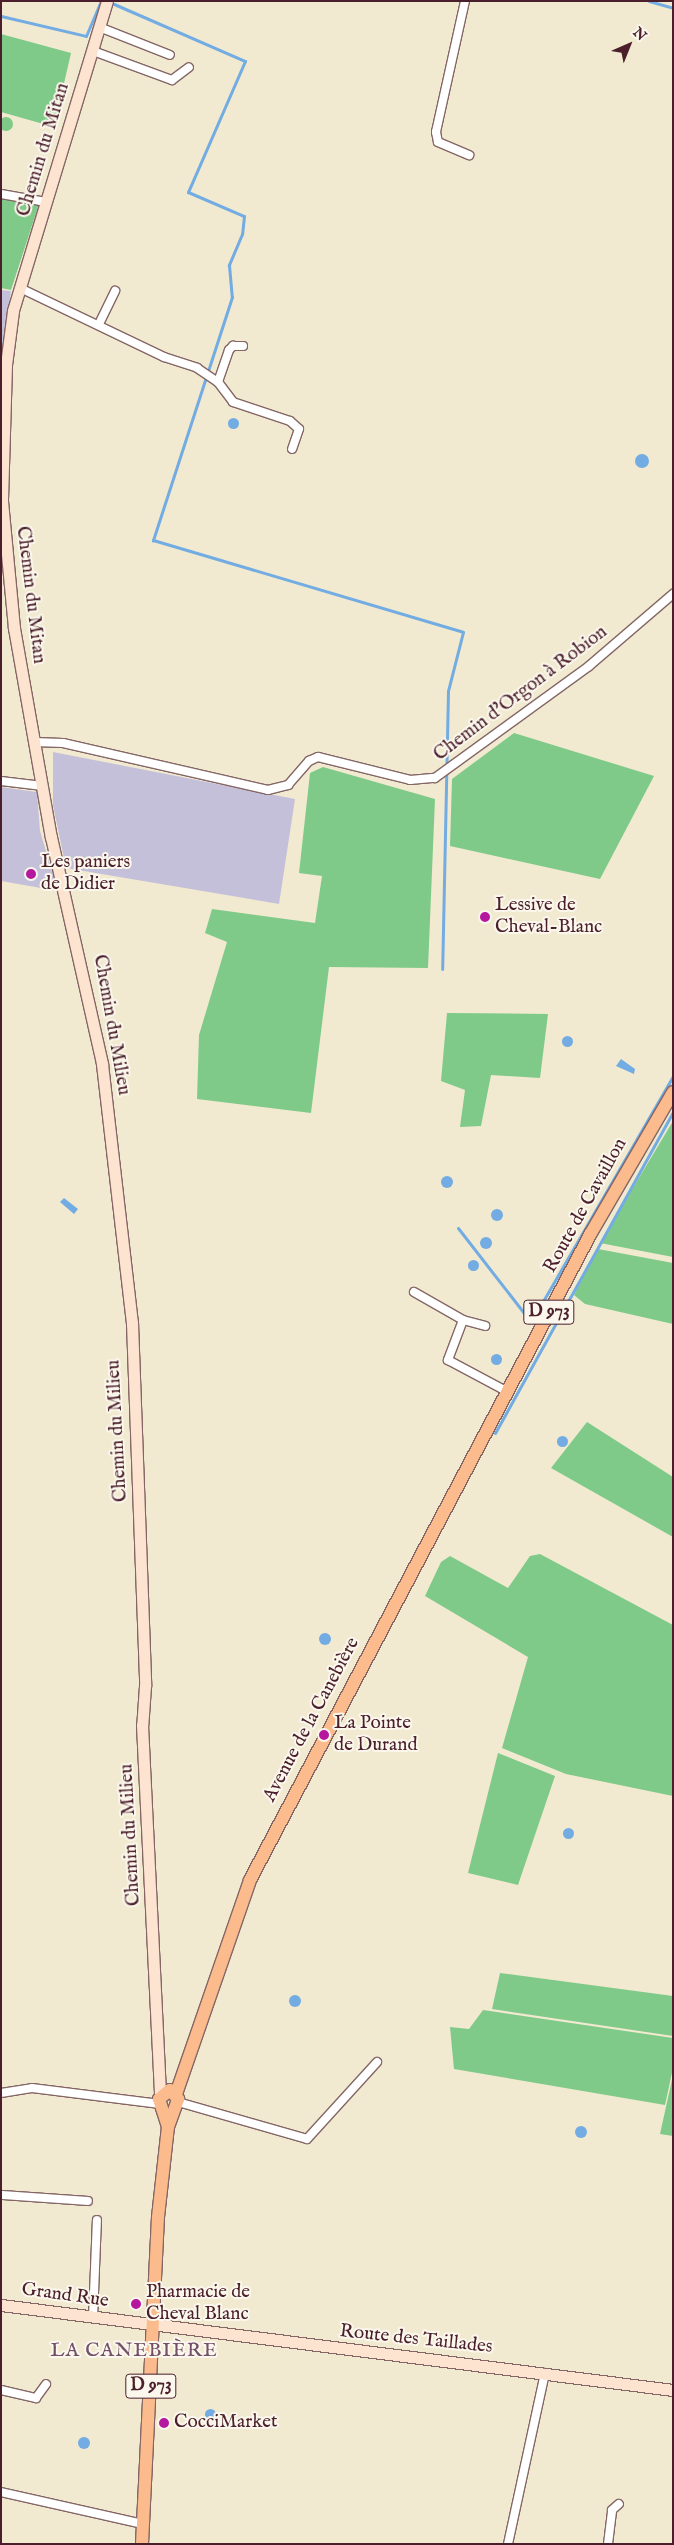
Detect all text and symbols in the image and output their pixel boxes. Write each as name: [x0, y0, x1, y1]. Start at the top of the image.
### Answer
north arrow: [604, 20, 654, 70]
text: N: [629, 24, 650, 45]
street label: Chemin du Mitan: [13, 81, 75, 219]
street label: Chemin du Mitan: [10, 525, 50, 665]
street label: Chemin d'Orgon à Robion: [430, 621, 612, 767]
place label: Les paniers de Didier: [41, 852, 130, 896]
marker: Les paniers de Didier: [25, 868, 37, 880]
place label: Lessive de Cheval-Blanc: [495, 895, 602, 939]
marker: Lessive de Cheval-Blanc: [479, 911, 491, 923]
street label: Chemin du Milieu: [87, 953, 135, 1097]
street label: Route de Cavaillon: [540, 1135, 632, 1277]
road number: D 973: [523, 1296, 575, 1328]
street label: Chemin du Milieu: [103, 1359, 133, 1503]
street label: Avenue de la Canebière: [259, 1634, 365, 1806]
place label: La Pointe de Durand: [334, 1713, 418, 1757]
marker: La Pointe de Durand: [318, 1729, 330, 1741]
street label: Chemin du Milieu: [116, 1763, 146, 1907]
street label: Grand Rue: [20, 2279, 110, 2313]
place label: Pharmacie de Cheval Blanc: [146, 2282, 250, 2326]
marker: Pharmacie de Cheval Blanc: [130, 2298, 142, 2310]
street label: Route des Taillades: [339, 2321, 493, 2359]
district label: LA CANEBIÈRE: [49, 2338, 219, 2362]
road number: D 973: [125, 2370, 177, 2402]
place label: CocciMarket: [174, 2412, 277, 2434]
marker: CocciMarket: [158, 2417, 170, 2429]

